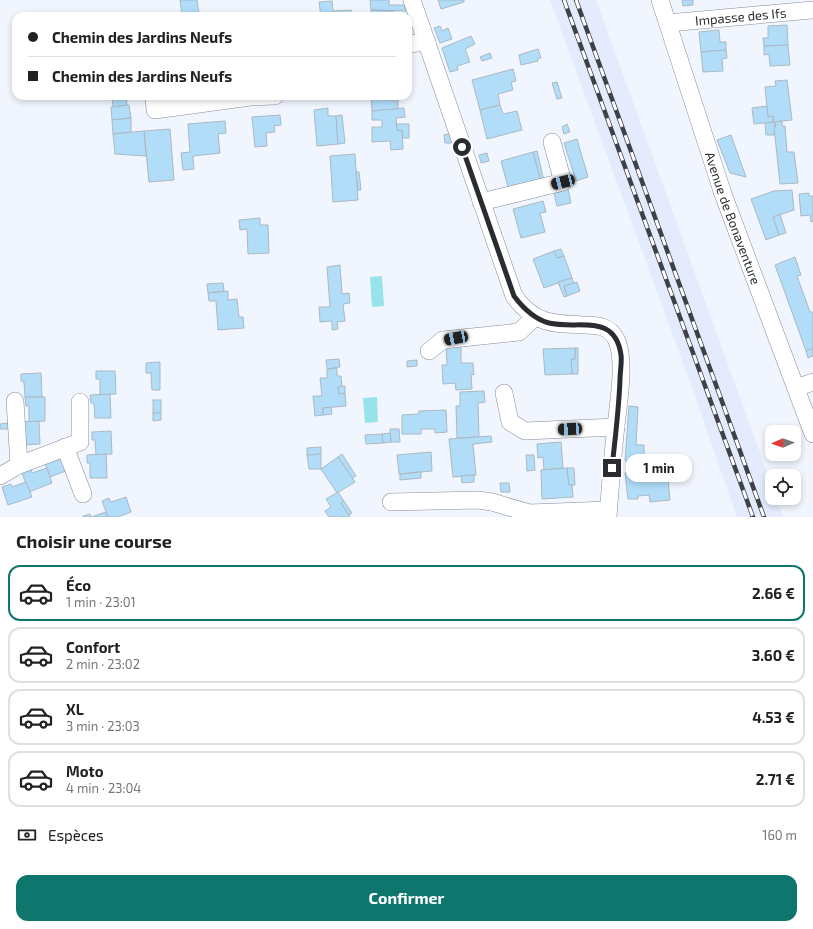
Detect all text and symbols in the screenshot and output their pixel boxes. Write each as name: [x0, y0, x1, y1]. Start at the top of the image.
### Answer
street label: Impasse des Ifs: [694, 4, 787, 29]
text: Chemin des Jardins Neufs: [52, 28, 232, 46]
text: Chemin des Jardins Neufs: [52, 67, 232, 85]
route start: [453, 138, 471, 156]
street label: Avenue de Bonaventure: [702, 150, 764, 287]
car: [550, 173, 576, 191]
car: [443, 330, 469, 346]
car: [558, 422, 582, 436]
north arrow: [765, 425, 801, 461]
map controls: [765, 425, 801, 505]
callout: 1 min: [626, 454, 692, 482]
route end: [603, 459, 621, 477]
text: 1 min: [643, 460, 675, 476]
button: locate: [765, 469, 801, 505]
text: Choisir une course: [16, 530, 172, 552]
icon: car: [18, 575, 54, 611]
text: Éco: [66, 576, 91, 594]
text: 2.66 €: [752, 584, 795, 602]
text: 1 min · 23:01: [66, 594, 136, 610]
icon: car: [18, 637, 54, 673]
text: Confort: [66, 638, 120, 656]
text: 3.60 €: [752, 646, 795, 664]
text: 2 min · 23:02: [66, 656, 140, 672]
icon: car: [18, 699, 54, 735]
text: XL: [66, 700, 84, 718]
text: 4.53 €: [752, 708, 795, 726]
text: 3 min · 23:03: [66, 718, 140, 734]
icon: car: [18, 761, 54, 797]
text: Moto: [66, 762, 104, 780]
text: 2.71 €: [756, 770, 795, 788]
text: 4 min · 23:04: [66, 780, 141, 796]
icon: cash: [16, 824, 38, 846]
text: Espèces: [48, 826, 104, 844]
text: 160 m: [762, 827, 797, 843]
button: Confirmer: [16, 875, 797, 921]

